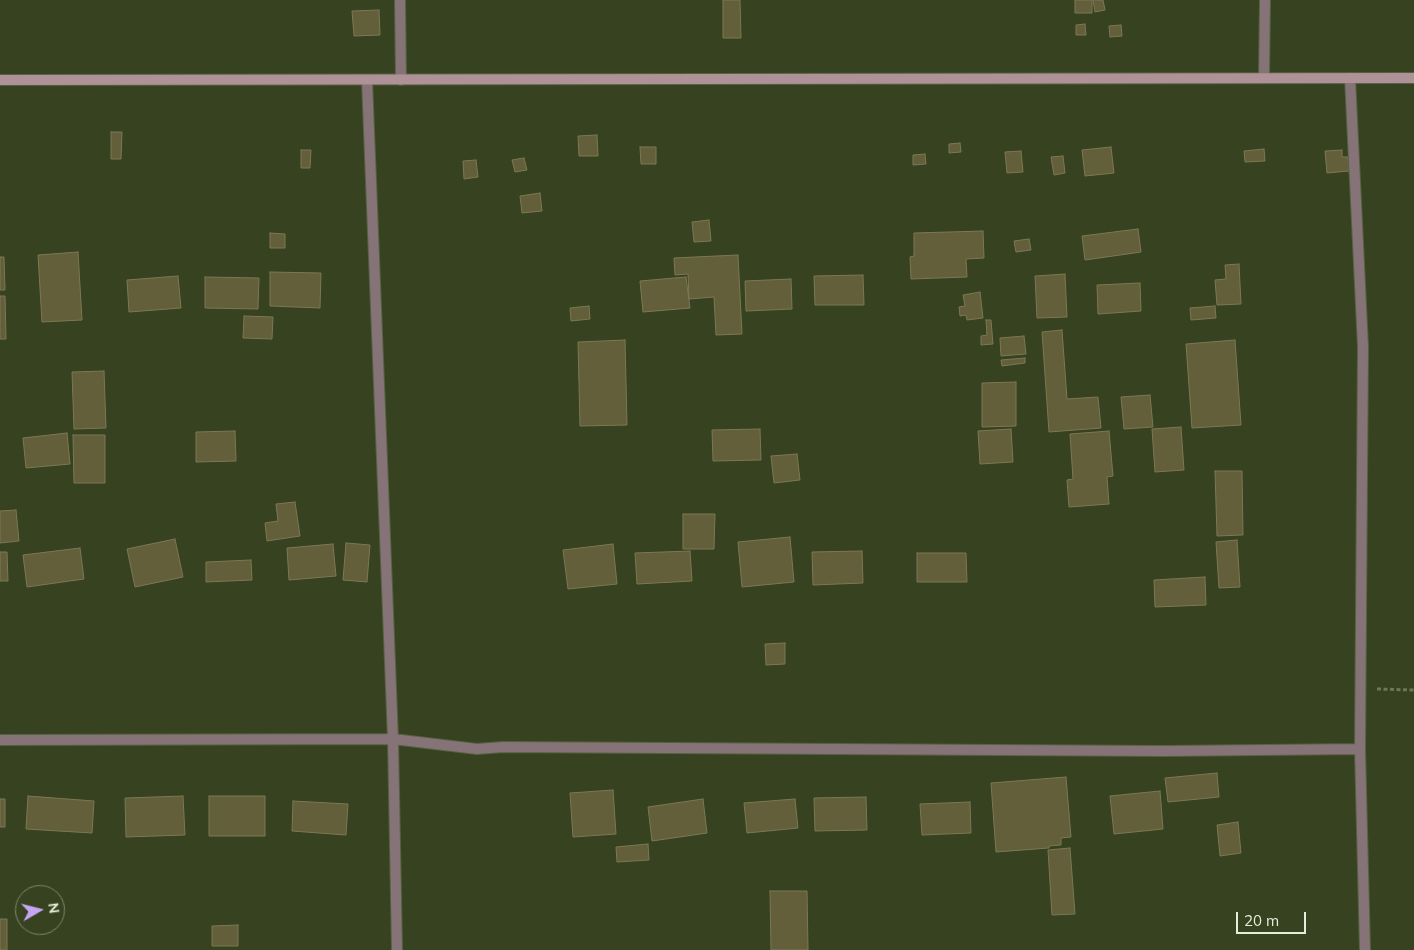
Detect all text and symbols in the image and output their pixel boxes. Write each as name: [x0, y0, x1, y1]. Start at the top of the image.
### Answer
north arrow: [15, 885, 65, 935]
text: N: [44, 902, 64, 915]
scale bar: [1239, 902, 1309, 934]
text: 20 m: [1244, 911, 1279, 930]

